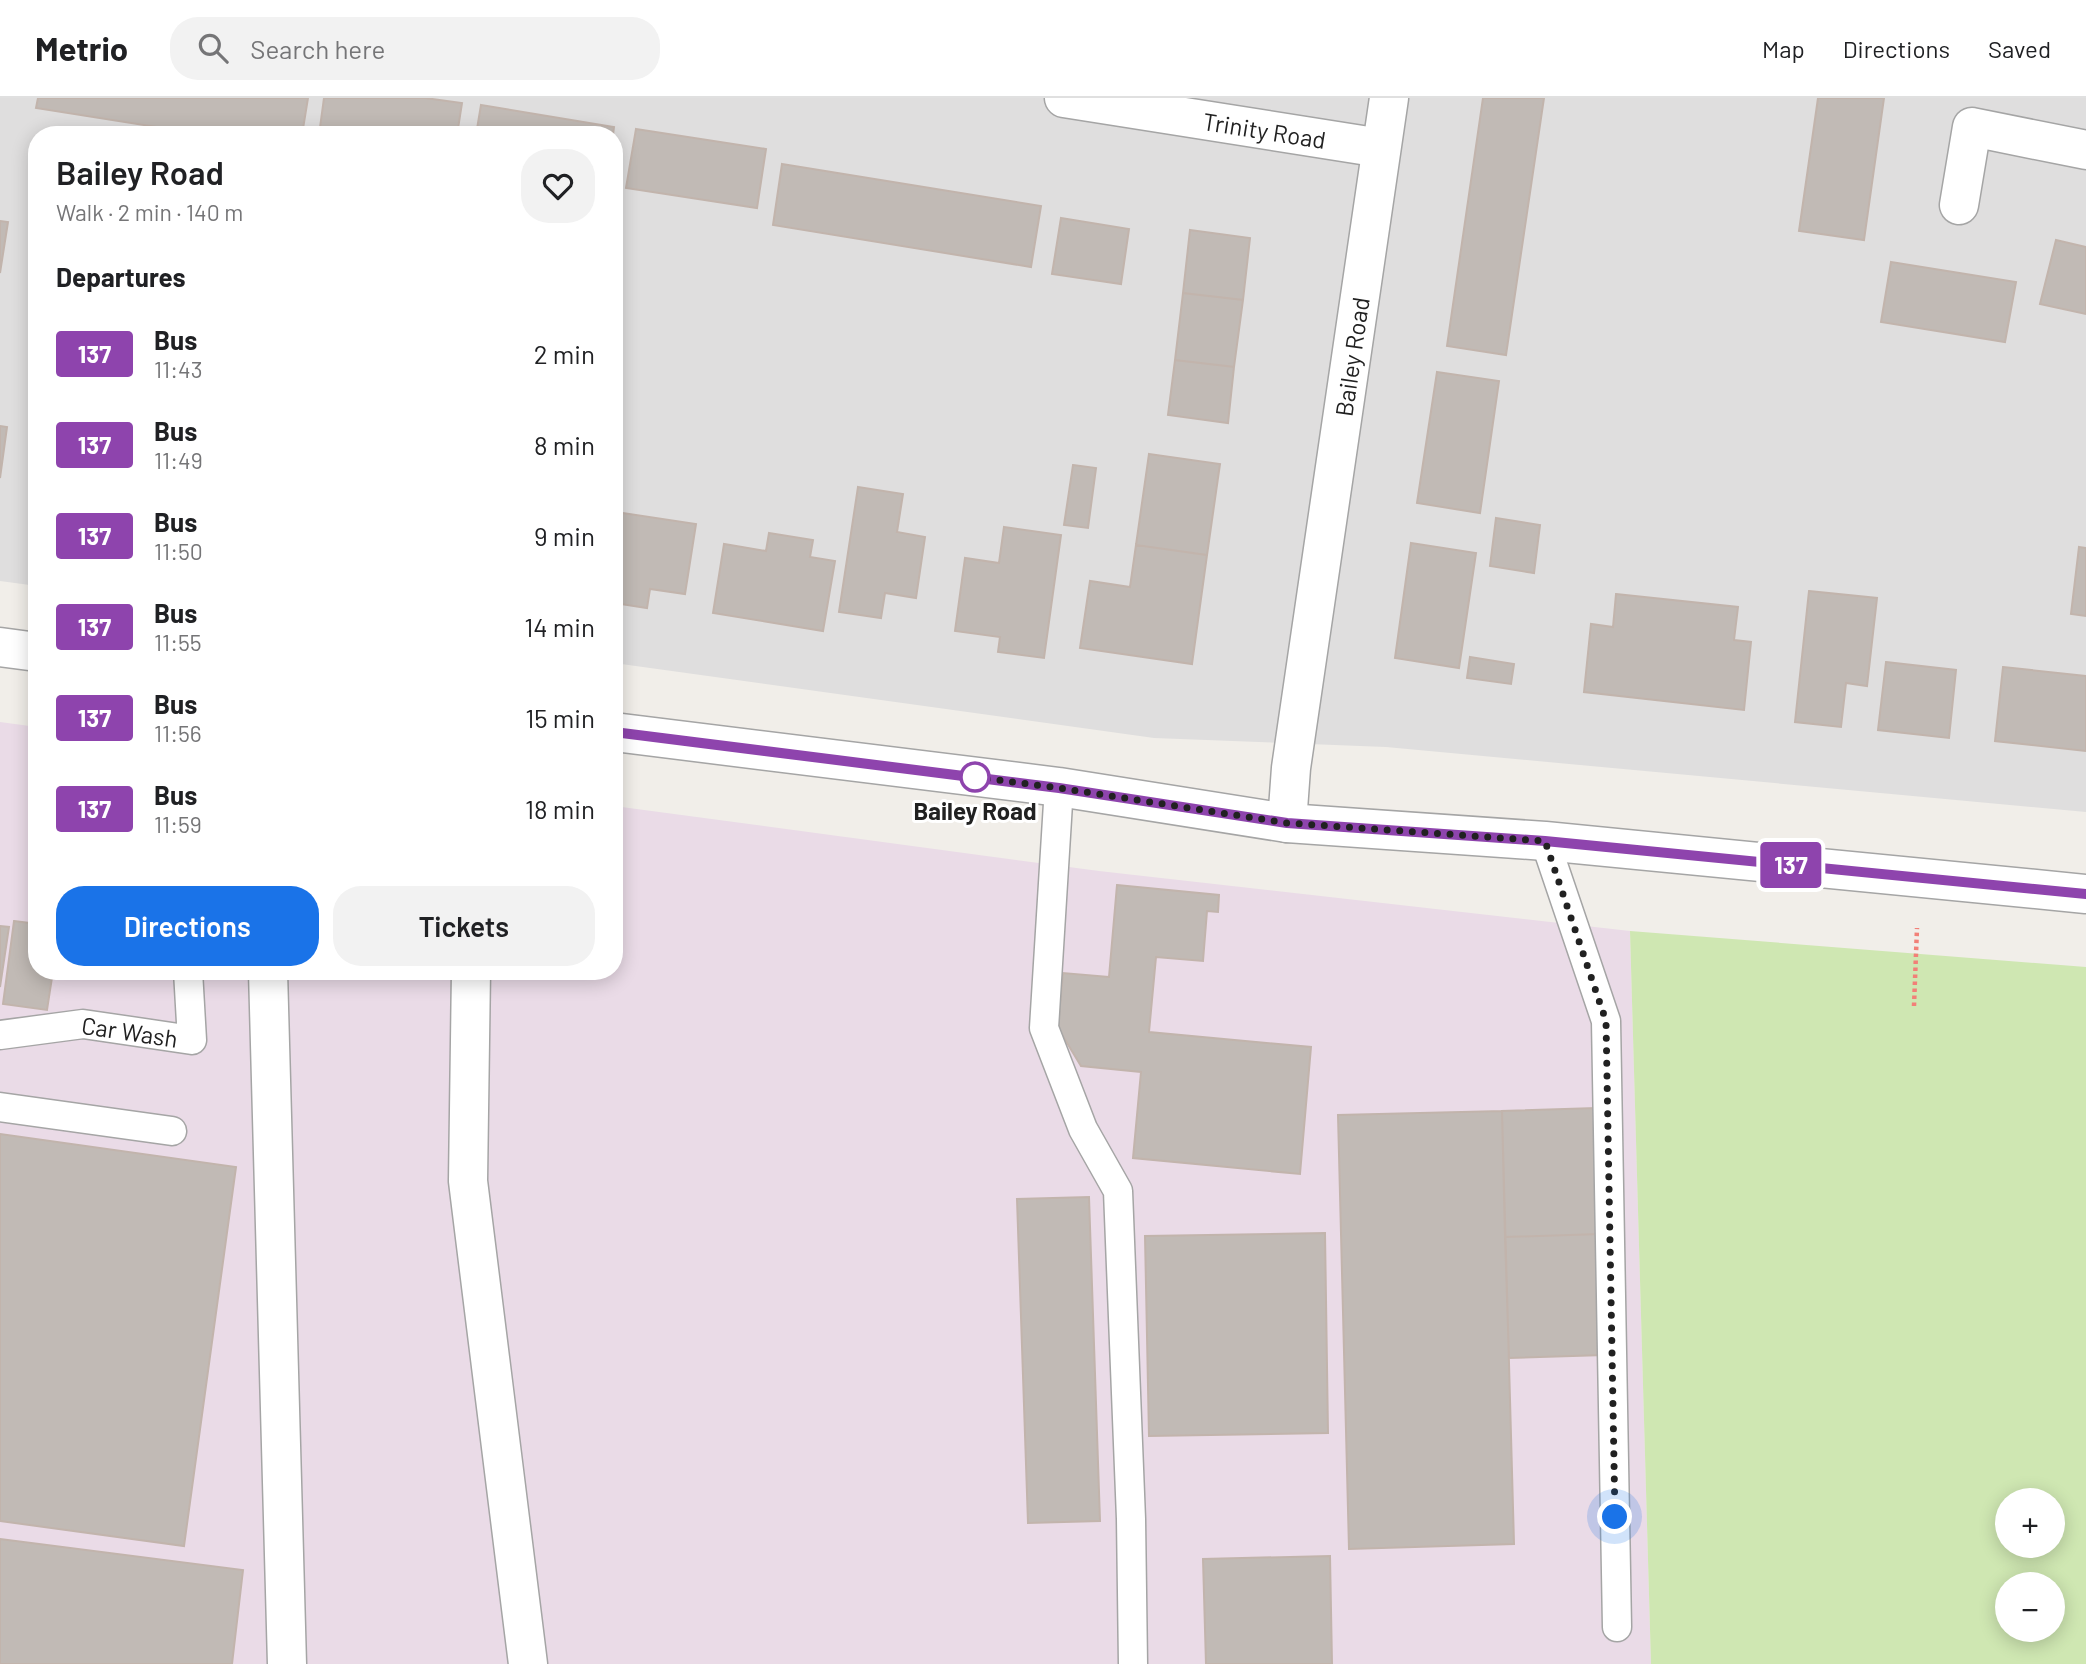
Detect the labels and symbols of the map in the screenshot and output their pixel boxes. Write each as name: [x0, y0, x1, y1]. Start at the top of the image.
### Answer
street label: Trinity Road: [1201, 106, 1328, 154]
street label: Bailey Road: [1328, 295, 1374, 418]
marker: Bailey Road: [960, 762, 990, 792]
place label: Bailey Road: [914, 796, 1036, 825]
line badge: 137: [1751, 842, 1831, 888]
street label: Car Wash: [80, 1009, 180, 1052]
your location: [1597, 1499, 1632, 1534]

